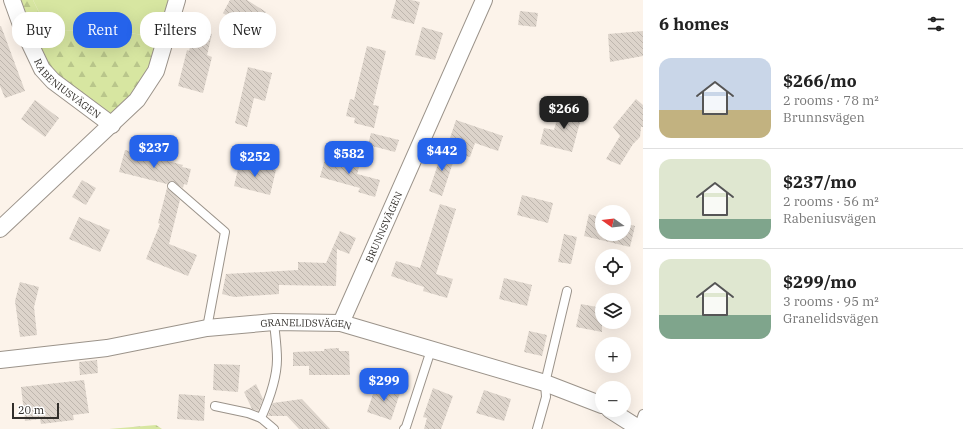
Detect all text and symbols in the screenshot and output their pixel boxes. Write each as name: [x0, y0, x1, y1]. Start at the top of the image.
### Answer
chip: Buy: [12, 12, 65, 48]
chip: Rent: [73, 12, 132, 48]
chip: Filters: [140, 12, 211, 48]
chip: New: [219, 12, 276, 48]
text: 6 homes: [659, 13, 729, 35]
icon: filters: [925, 13, 947, 35]
street label: RABENIUSVÄGEN: [31, 56, 103, 121]
text: $266/mo: [783, 70, 857, 92]
icon: home: [691, 74, 739, 122]
text: 2 rooms · 78 m²: [783, 92, 879, 109]
pin: $266: [540, 96, 588, 130]
text: $266: [548, 100, 580, 117]
text: Brunnsvägen: [783, 109, 865, 126]
pin: $237: [130, 135, 178, 169]
pin: $442: [418, 138, 466, 172]
text: $237: [138, 139, 170, 156]
pin: $582: [325, 141, 373, 175]
text: $442: [426, 142, 458, 159]
pin: $252: [231, 144, 279, 178]
text: $582: [333, 145, 365, 162]
text: $252: [239, 148, 271, 165]
text: $237/mo: [783, 171, 857, 193]
icon: home: [691, 175, 739, 223]
street label: BRUNNSVÄGEN: [363, 189, 405, 265]
text: 2 rooms · 56 m²: [783, 193, 879, 210]
north arrow: [595, 205, 631, 241]
map controls: [595, 205, 631, 417]
text: Rabeniusvägen: [783, 210, 876, 227]
button: locate: [595, 249, 631, 285]
text: $299/mo: [783, 271, 857, 293]
icon: home: [691, 275, 739, 323]
button: layers: [595, 293, 631, 329]
text: 3 rooms · 95 m²: [783, 293, 879, 310]
text: Granelidsvägen: [783, 310, 879, 327]
street label: GRANELIDSVÄGEN: [260, 316, 353, 333]
button: +: [595, 337, 631, 373]
pin: $299: [360, 368, 408, 402]
text: $299: [368, 372, 400, 389]
button: −: [595, 381, 631, 417]
scale bar: [12, 401, 59, 420]
text: 20 m: [18, 403, 44, 417]

